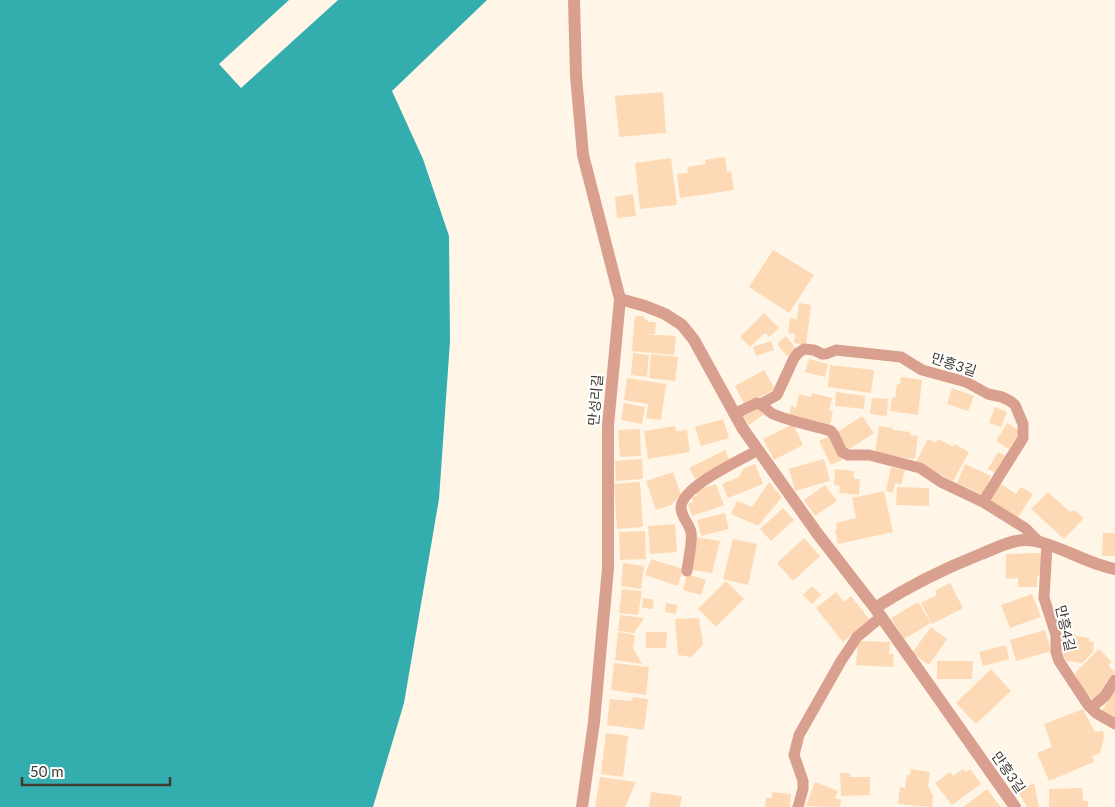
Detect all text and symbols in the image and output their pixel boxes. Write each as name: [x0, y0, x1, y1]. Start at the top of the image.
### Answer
street label: 만흥3길: [929, 349, 979, 379]
street label: 만성리길: [584, 374, 606, 426]
street label: 만흥4길: [1052, 603, 1080, 653]
street label: 만흥3길: [989, 748, 1029, 796]
scale bar: [22, 754, 170, 786]
text: 50 m: [30, 762, 64, 780]

